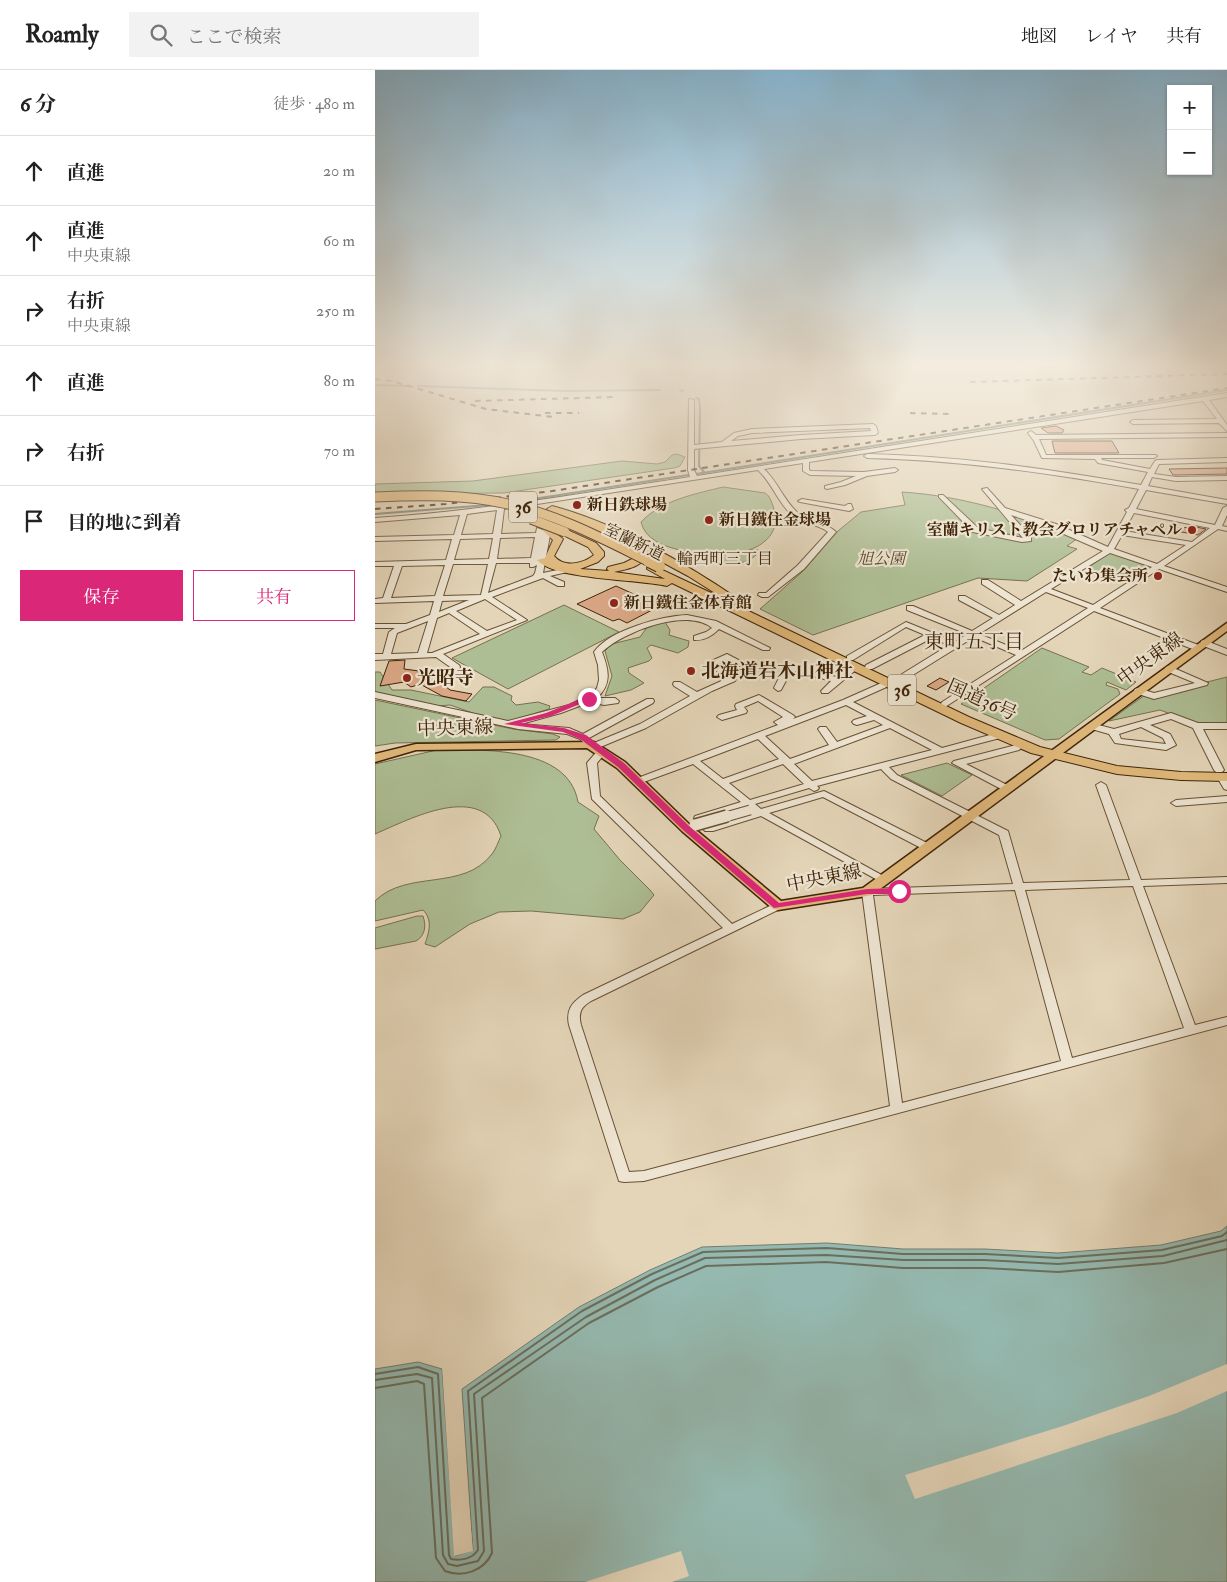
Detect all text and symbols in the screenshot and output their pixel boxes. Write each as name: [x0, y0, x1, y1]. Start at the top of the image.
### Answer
search box: [129, 12, 479, 57]
text: Roamly: [25, 19, 99, 50]
icon: search: [147, 21, 175, 49]
text: ここで検索: [187, 25, 282, 49]
text: 地図: [1021, 25, 1057, 48]
text: レイヤ: [1085, 25, 1138, 48]
text: 共有: [1166, 25, 1202, 48]
map controls: [1167, 85, 1212, 175]
button: +: [1167, 85, 1212, 130]
text: 6 分: [20, 91, 56, 118]
text: 徒歩 · 480 m: [273, 94, 355, 114]
button: −: [1167, 130, 1212, 175]
icon: ahead: [20, 157, 48, 185]
text: 直進: [67, 161, 105, 185]
text: 20 m: [323, 161, 355, 181]
text: 直進: [67, 219, 105, 243]
icon: ahead: [20, 227, 48, 255]
text: 60 m: [323, 231, 355, 251]
text: 中央東線: [67, 246, 131, 266]
text: 右折: [67, 289, 105, 313]
icon: right: [20, 297, 48, 325]
text: 250 m: [316, 301, 355, 321]
text: 中央東線: [67, 316, 131, 336]
icon: ahead: [20, 367, 48, 395]
text: 直進: [67, 371, 105, 395]
text: 80 m: [324, 371, 355, 391]
icon: right: [20, 437, 48, 465]
text: 右折: [67, 441, 105, 465]
text: 70 m: [324, 441, 355, 461]
road number: 36: [509, 492, 537, 522]
place label: 新日鉄球場: [586, 495, 667, 515]
marker: 新日鉄球場: [571, 499, 583, 511]
icon: arrive: [20, 507, 48, 535]
place label: 新日鐵住金球場: [718, 510, 831, 530]
text: 目的地に到着: [67, 511, 181, 535]
marker: 新日鐵住金球場: [703, 514, 715, 526]
street label: 室蘭新道: [601, 519, 667, 565]
place label: 室蘭キリスト教会グロリアチャペル: [927, 520, 1182, 540]
marker: 室蘭キリスト教会グロリアチャペル: [1186, 524, 1198, 536]
district label: 輪西町三丁目: [677, 549, 773, 569]
park label: 旭公園: [857, 549, 908, 569]
place label: たいわ集会所: [1052, 566, 1148, 586]
button: 保存: [20, 570, 183, 621]
button: 共有: [193, 570, 355, 621]
marker: たいわ集会所: [1152, 570, 1164, 582]
place label: 新日鐵住金体育館: [623, 593, 752, 613]
marker: 新日鐵住金体育館: [608, 597, 620, 609]
street label: 中央東線: [1112, 627, 1188, 691]
district label: 東町五丁目: [924, 629, 1024, 654]
place label: 北海道岩木山神社: [701, 659, 853, 683]
marker: 北海道岩木山神社: [685, 665, 697, 677]
place label: 光昭寺: [417, 666, 474, 690]
marker: 光昭寺: [401, 672, 413, 684]
road number: 36: [888, 674, 916, 706]
street label: 国道36号: [943, 674, 1021, 726]
route end: [578, 688, 601, 711]
street label: 中央東線: [417, 715, 493, 741]
street label: 中央東線: [784, 859, 864, 897]
route start: [888, 880, 911, 903]

